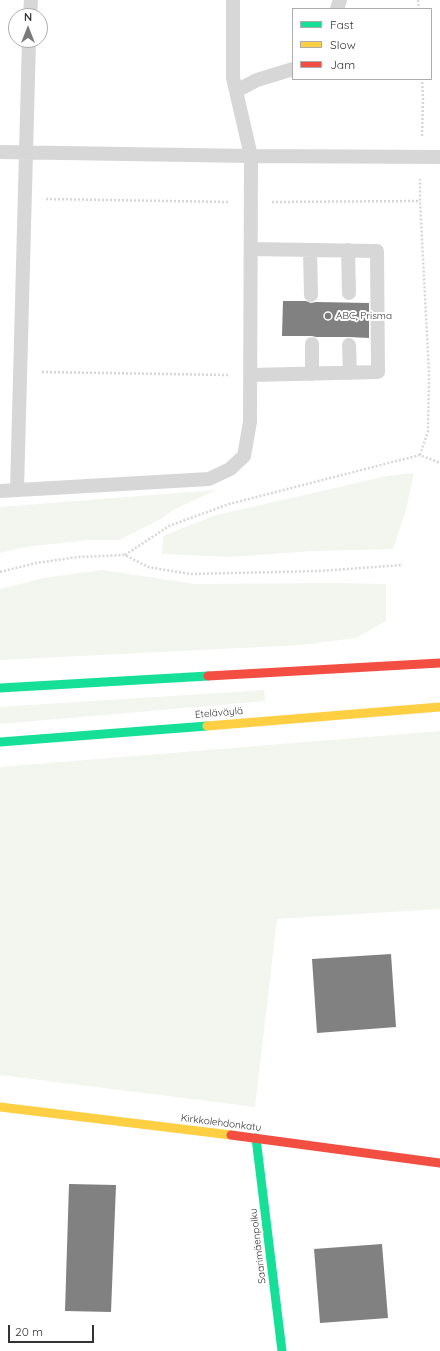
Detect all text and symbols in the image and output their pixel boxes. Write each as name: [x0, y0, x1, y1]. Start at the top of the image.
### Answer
north arrow: [8, 8, 48, 48]
legend: [292, 8, 432, 80]
text: N: [24, 10, 32, 24]
text: Fast: [330, 17, 354, 32]
text: Slow: [330, 37, 356, 52]
text: Jam: [330, 57, 355, 72]
place label: ABC, Prisma: [336, 310, 392, 322]
marker: ABC, Prisma: [323, 311, 333, 321]
street label: Eteläväylä: [194, 705, 244, 721]
street label: Kirkkolehdonkatu: [180, 1112, 262, 1134]
street label: Saarimäenpolku: [247, 1208, 269, 1284]
scale bar: [10, 1317, 96, 1343]
text: 20 m: [15, 1324, 43, 1339]

